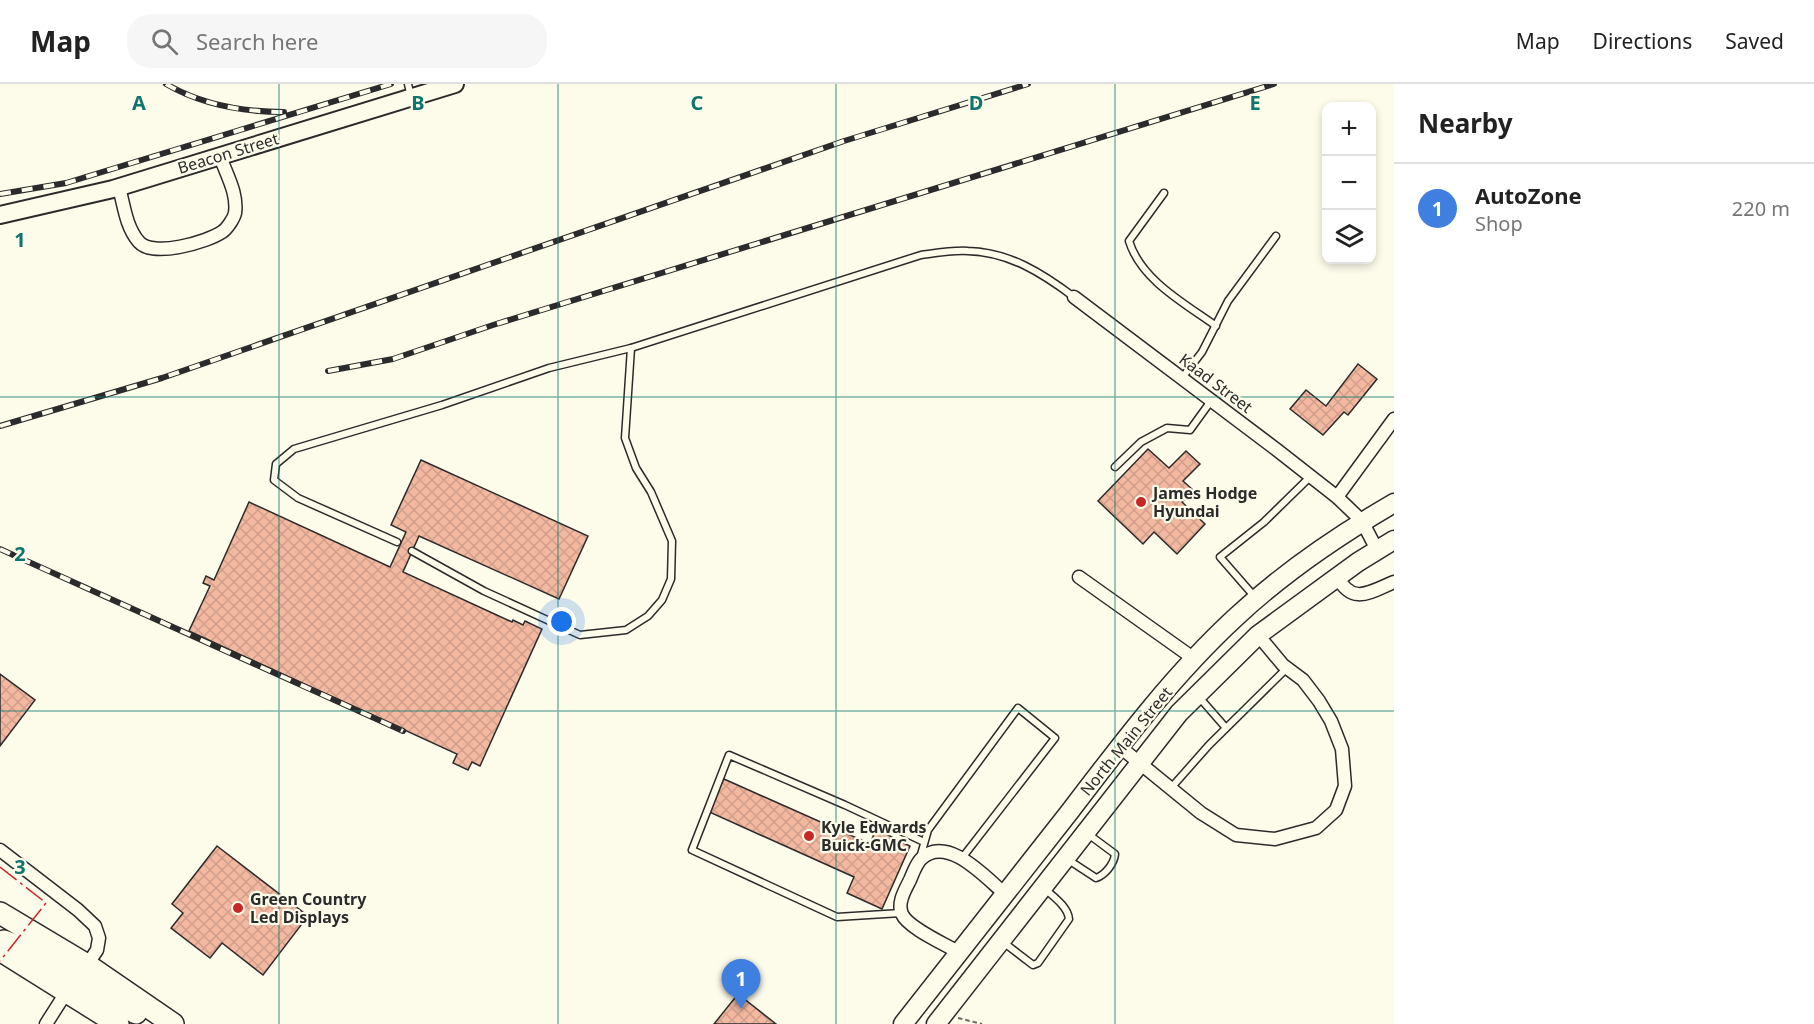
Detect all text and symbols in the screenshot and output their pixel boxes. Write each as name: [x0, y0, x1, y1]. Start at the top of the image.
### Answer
search box: [127, 14, 547, 68]
text: Map: [30, 22, 91, 60]
icon: search: [148, 25, 181, 58]
text: Search here: [196, 26, 318, 56]
text: Map: [1516, 27, 1560, 55]
text: Directions: [1593, 27, 1692, 55]
text: Saved: [1725, 27, 1784, 55]
text: A: [132, 89, 146, 116]
text: B: [411, 89, 425, 116]
text: C: [691, 89, 704, 116]
text: D: [969, 89, 983, 116]
text: E: [1249, 89, 1261, 116]
map controls: [1322, 102, 1376, 264]
button: +: [1322, 102, 1376, 156]
text: Nearby: [1418, 105, 1513, 141]
street label: Beacon Street: [175, 127, 281, 179]
button: −: [1322, 156, 1376, 210]
text: AutoZone: [1475, 180, 1582, 210]
text: 1: [1432, 195, 1443, 222]
text: 220 m: [1732, 195, 1790, 222]
button: layers: [1322, 210, 1376, 264]
text: Shop: [1475, 210, 1523, 237]
text: 1: [14, 226, 26, 253]
street label: Kaad Street: [1175, 348, 1257, 418]
place label: James Hodge Hyundai: [1151, 482, 1257, 522]
marker: James Hodge Hyundai: [1134, 495, 1148, 509]
text: 2: [14, 540, 26, 567]
your location: [547, 607, 576, 636]
street label: North Main Street: [1075, 682, 1177, 800]
place label: Kyle Edwards Buick-GMC: [821, 816, 927, 856]
marker: Kyle Edwards Buick-GMC: [802, 829, 816, 843]
text: 3: [14, 853, 26, 880]
place label: Green Country Led Displays: [250, 888, 367, 928]
marker: Green Country Led Displays: [231, 901, 245, 915]
pin: 1: [722, 960, 760, 1009]

